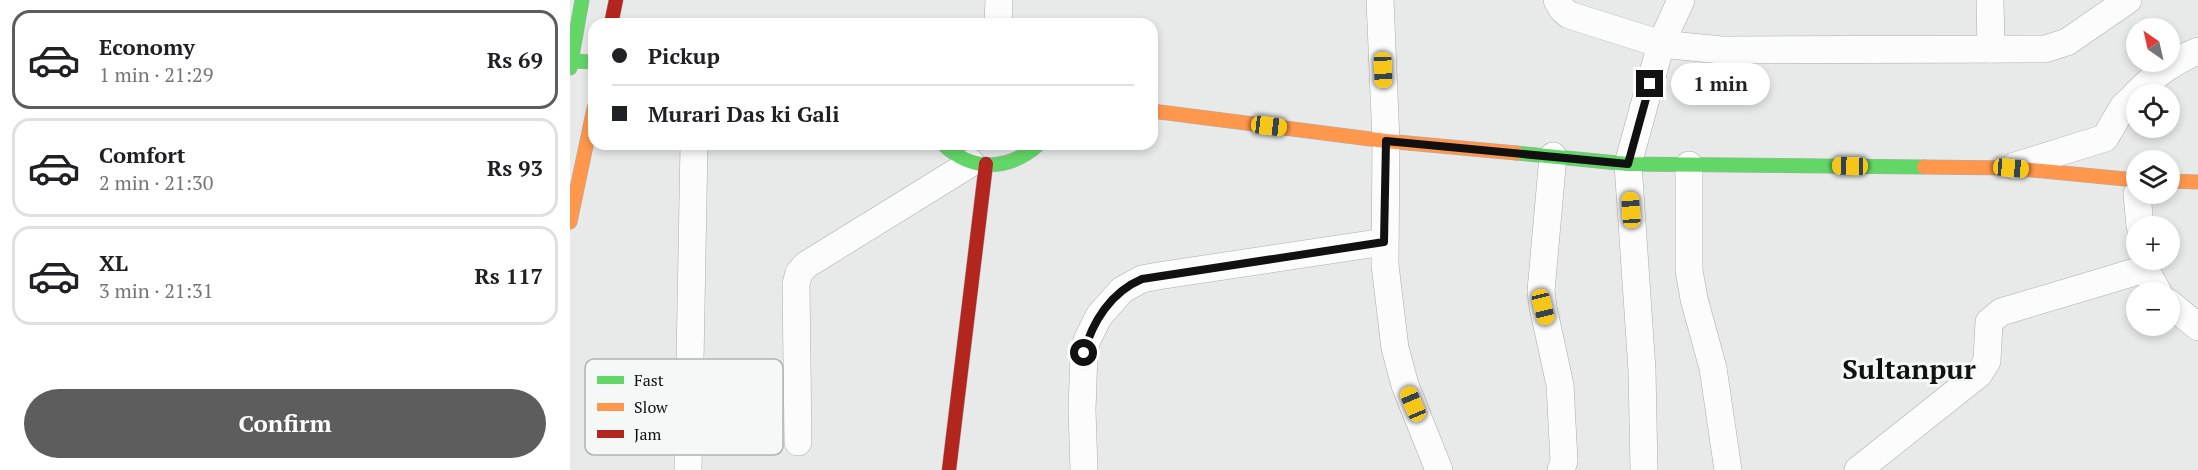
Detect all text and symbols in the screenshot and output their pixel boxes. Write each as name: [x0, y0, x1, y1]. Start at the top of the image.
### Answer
north arrow: [2126, 18, 2180, 72]
map controls: [2126, 18, 2180, 336]
text: Economy: [99, 32, 195, 61]
icon: car: [27, 33, 81, 87]
text: Pickup: [648, 41, 720, 70]
text: Rs 69: [487, 45, 543, 74]
car: [1373, 52, 1393, 88]
text: 1 min · 21:29: [99, 61, 213, 88]
callout: 1 min: [1671, 63, 1770, 105]
route end: [1636, 70, 1663, 97]
text: 1 min: [1693, 70, 1748, 97]
button: locate: [2126, 84, 2180, 138]
text: Murari Das ki Gali: [648, 99, 839, 128]
car: [1250, 115, 1288, 137]
text: Comfort: [99, 140, 185, 169]
icon: car: [27, 141, 81, 195]
button: layers: [2126, 150, 2180, 204]
text: Rs 93: [487, 153, 543, 182]
car: [1832, 157, 1868, 175]
car: [1992, 157, 2030, 179]
text: 2 min · 21:30: [99, 169, 213, 196]
car: [1621, 191, 1641, 229]
button: +: [2126, 216, 2180, 270]
text: XL: [99, 248, 128, 277]
icon: car: [27, 249, 81, 303]
text: Rs 117: [474, 261, 543, 290]
text: 3 min · 21:31: [99, 277, 213, 304]
button: −: [2126, 282, 2180, 336]
car: [1530, 287, 1556, 327]
route start: [1070, 339, 1097, 366]
district label: Sultanpur: [1842, 350, 1976, 387]
legend: [585, 359, 783, 455]
text: Fast: [634, 369, 664, 391]
car: [1398, 384, 1428, 424]
button: Confirm: [24, 389, 546, 458]
text: Slow: [634, 396, 668, 418]
text: Jam: [634, 423, 662, 445]

